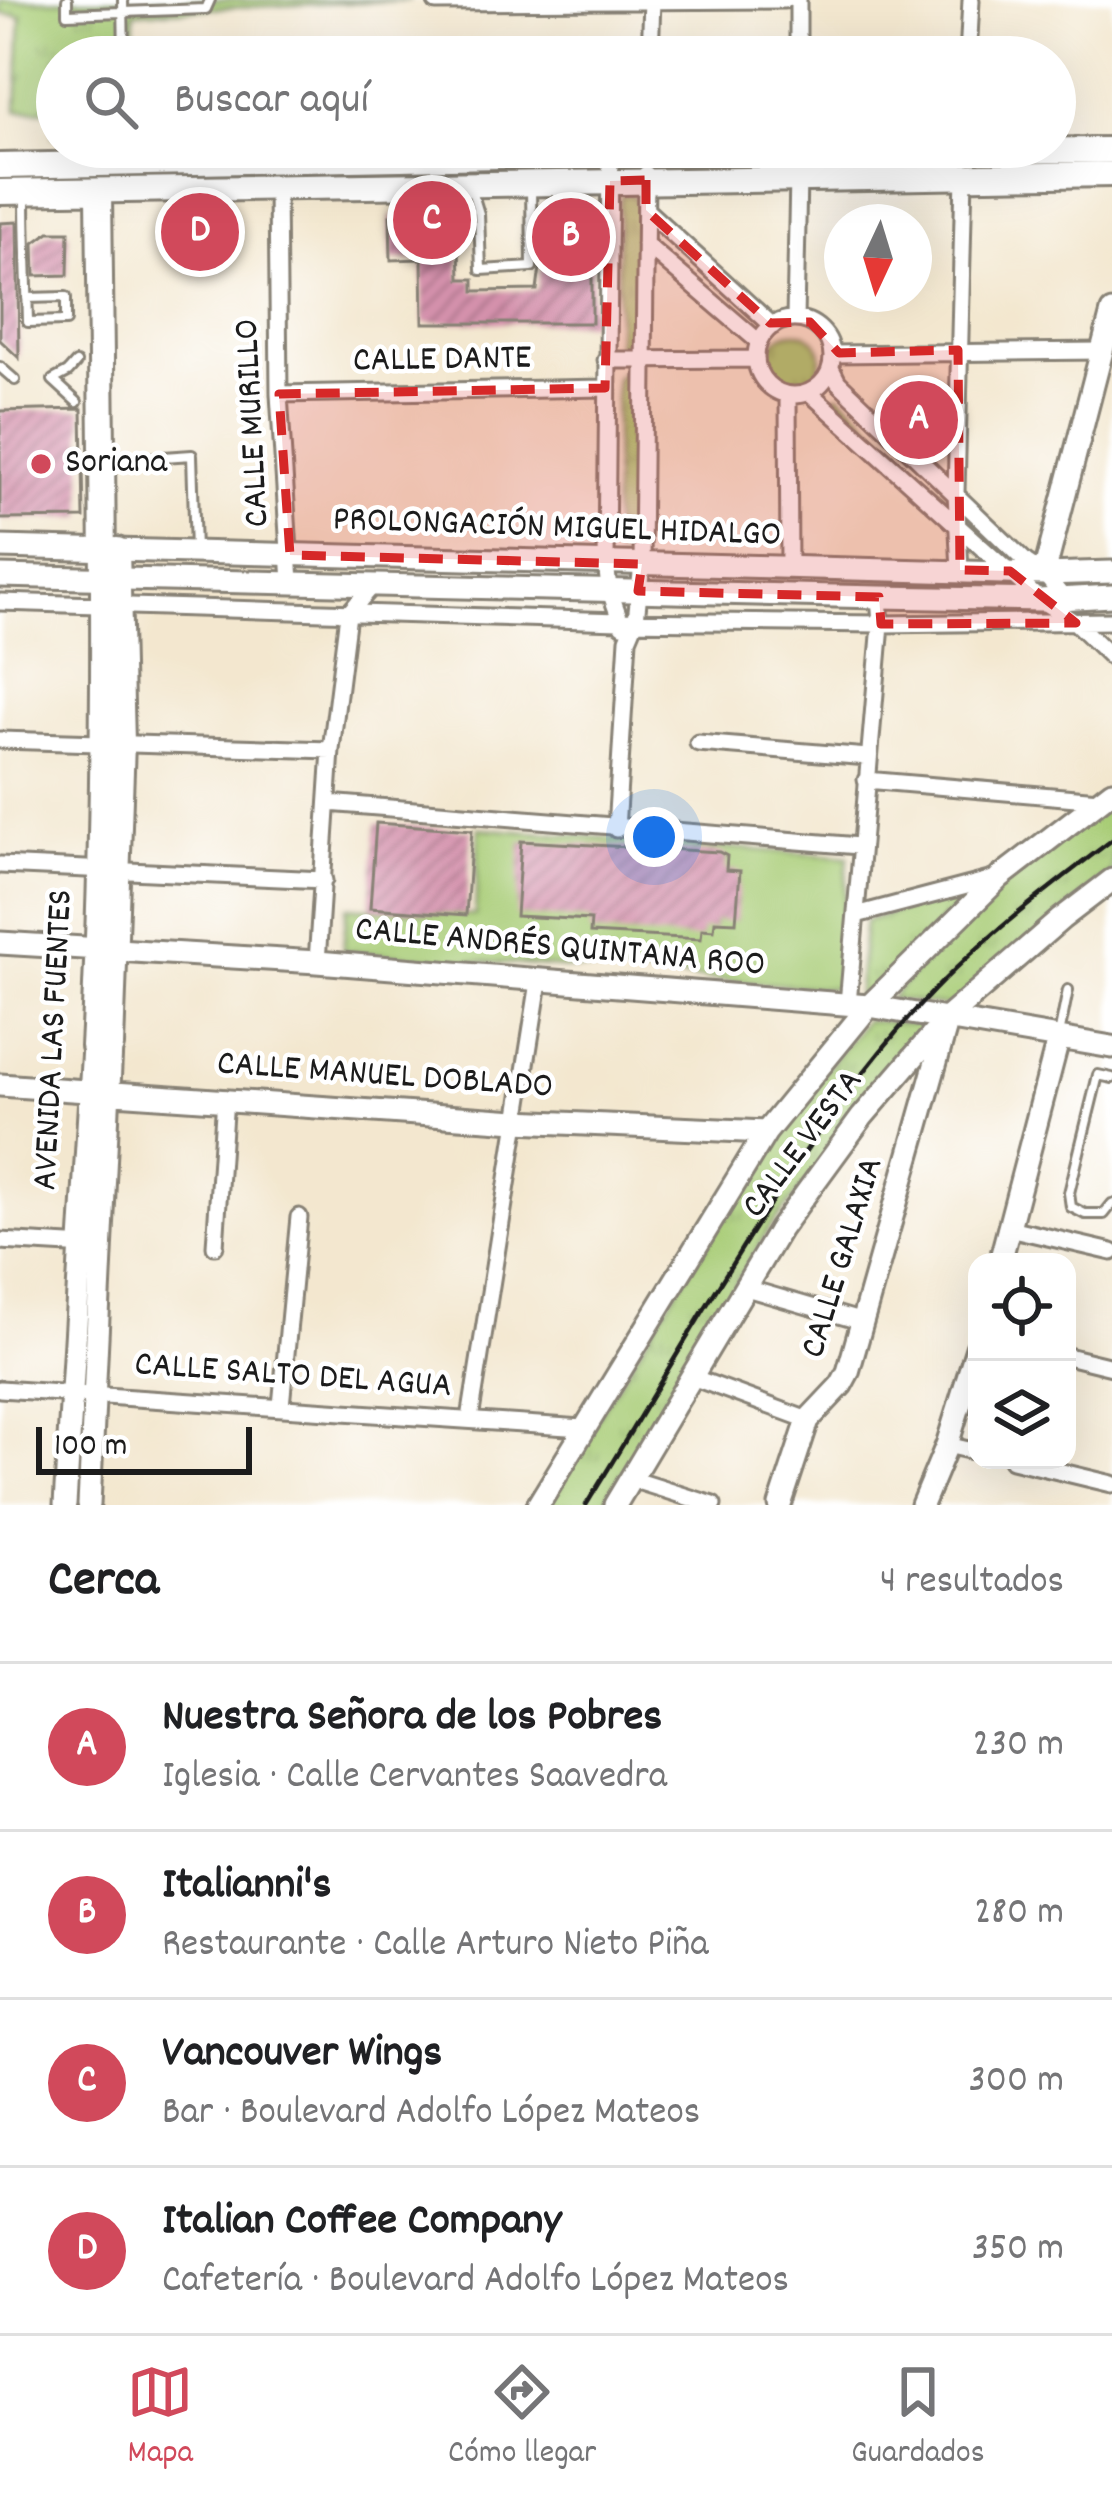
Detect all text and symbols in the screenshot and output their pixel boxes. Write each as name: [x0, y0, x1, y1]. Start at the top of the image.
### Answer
search box: [36, 36, 1076, 168]
icon: search: [78, 69, 144, 135]
text: Buscar aquí: [174, 70, 369, 134]
pin: C: [393, 175, 471, 265]
pin: D: [161, 187, 239, 277]
pin: B: [532, 192, 610, 282]
north arrow: [824, 204, 932, 312]
street label: CALLE MURILLO: [223, 317, 285, 529]
street label: CALLE DANTE: [352, 333, 532, 389]
pin: A: [880, 375, 958, 465]
place label: Soriana: [65, 438, 168, 490]
marker: Soriana: [28, 451, 54, 477]
street label: PROLONGACIÓN MIGUEL HIDALGO: [332, 495, 782, 563]
your location: [624, 807, 684, 867]
street label: AVENIDA LAS FUENTES: [21, 888, 89, 1192]
street label: CALLE ANDRÉS QUINTANA ROO: [353, 905, 767, 993]
street label: CALLE MANUEL DOBLADO: [215, 1039, 555, 1115]
street label: CALLE VESTA: [731, 1059, 877, 1231]
street label: CALLE GALAXIA: [789, 1151, 899, 1365]
map controls: [968, 1253, 1076, 1469]
button: locate: [968, 1253, 1076, 1361]
street label: CALLE SALTO DEL AGUA: [133, 1340, 453, 1414]
button: layers: [968, 1361, 1076, 1469]
scale bar: [36, 1421, 252, 1474]
text: 100 m: [54, 1424, 127, 1471]
text: Cerca: [48, 1547, 159, 1619]
text: 4 resultados: [880, 1556, 1064, 1611]
text: Nuestra Señora de los Pobres: [162, 1687, 662, 1751]
text: A: [76, 1719, 98, 1774]
text: 230 m: [973, 1719, 1064, 1774]
text: Iglesia · Calle Cervantes Saavedra: [162, 1751, 667, 1806]
text: Italianni's: [162, 1855, 331, 1919]
text: B: [78, 1887, 96, 1942]
text: 280 m: [974, 1887, 1064, 1942]
text: Restaurante · Calle Arturo Nieto Piña: [162, 1919, 709, 1974]
text: Vancouver Wings: [162, 2023, 442, 2087]
text: C: [77, 2055, 97, 2110]
text: 300 m: [968, 2055, 1064, 2110]
text: Bar · Boulevard Adolfo López Mateos: [162, 2087, 700, 2142]
text: Italian Coffee Company: [162, 2191, 561, 2255]
text: D: [77, 2223, 97, 2278]
text: 350 m: [972, 2223, 1064, 2278]
text: Cafetería · Boulevard Adolfo López Mateos: [162, 2255, 789, 2310]
tab: Mapa: [127, 2359, 193, 2478]
tab: Cómo llegar: [448, 2359, 596, 2478]
tab: Guardados: [851, 2359, 985, 2478]

